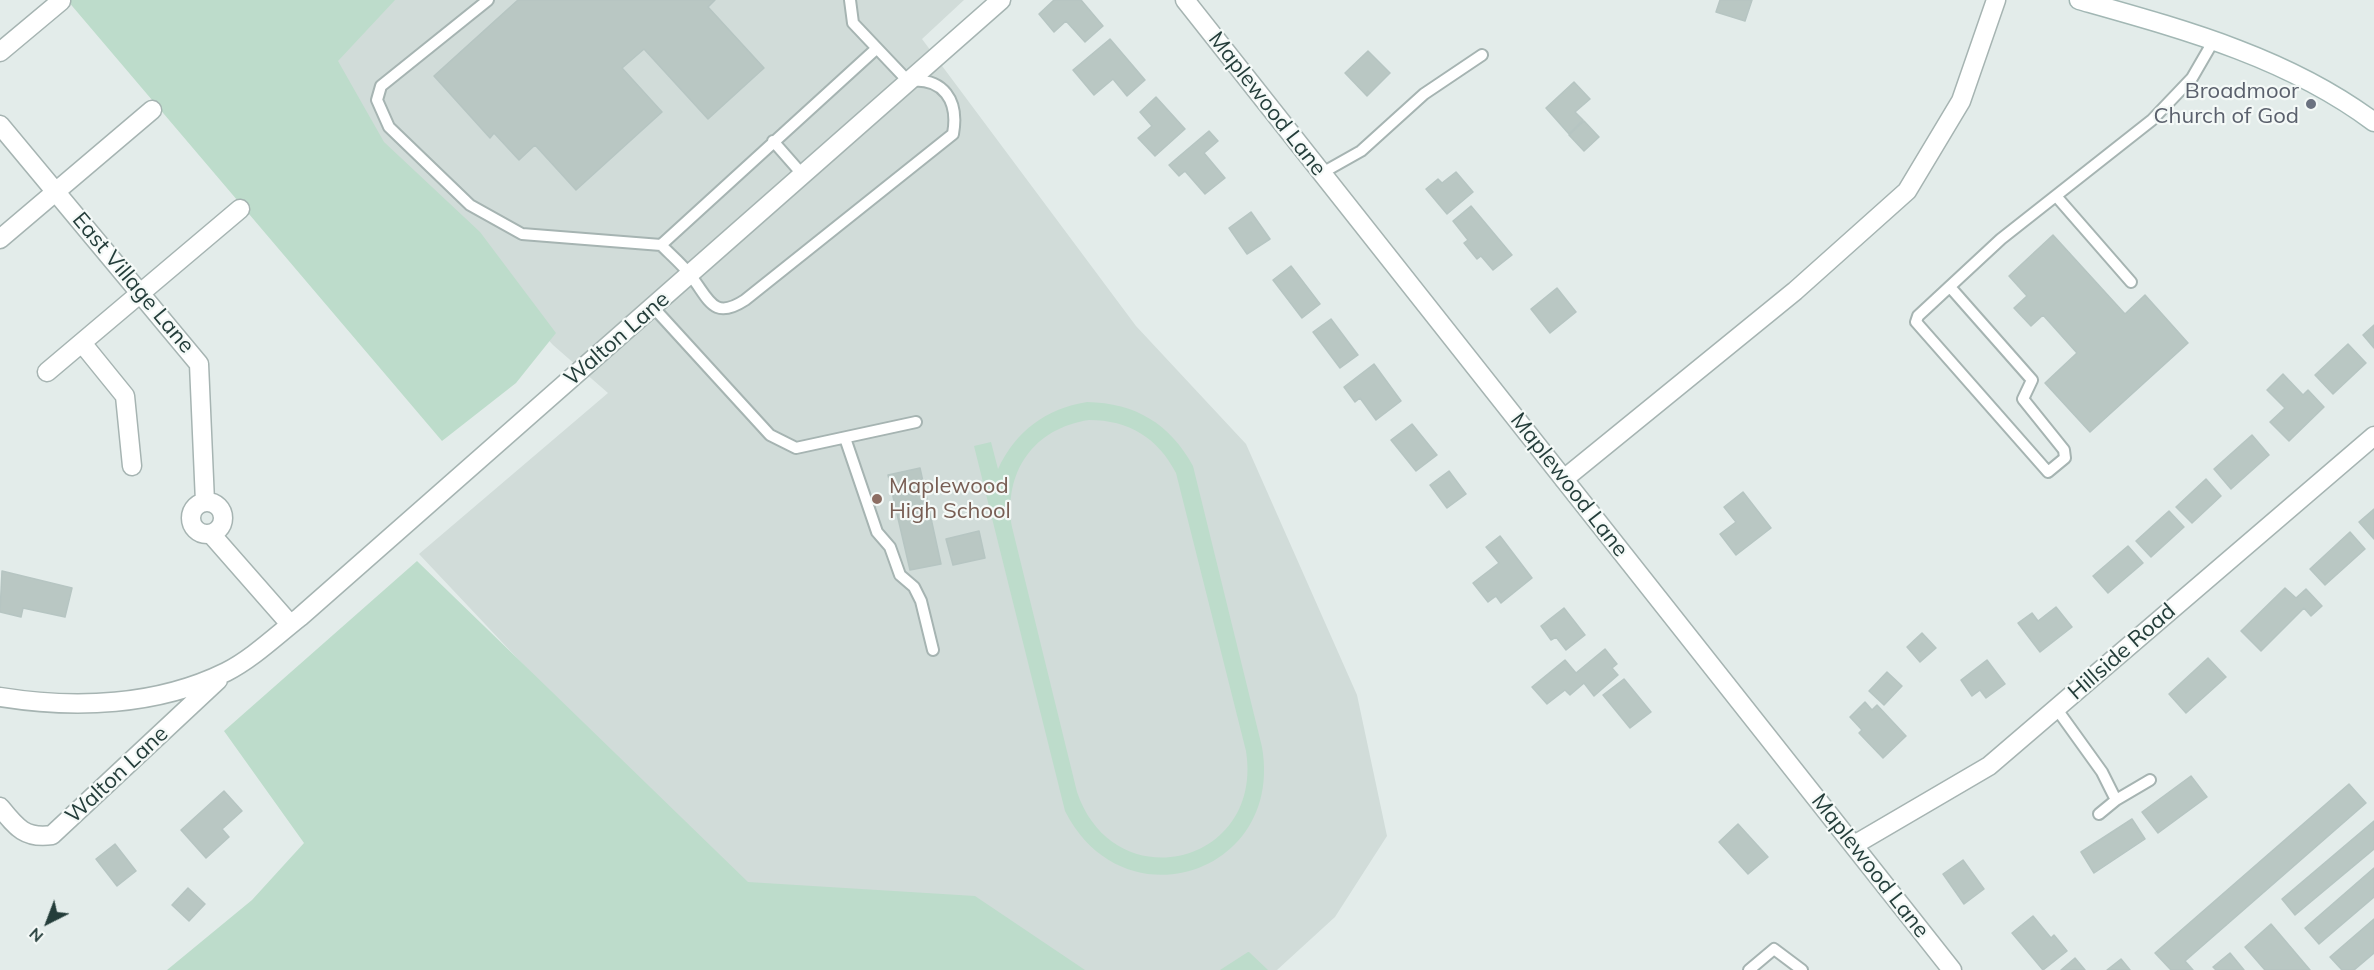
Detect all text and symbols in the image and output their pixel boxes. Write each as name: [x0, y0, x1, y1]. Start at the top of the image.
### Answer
street label: Maplewood Lane: [1203, 27, 1331, 181]
place label: Broadmoor Church of God: [2154, 78, 2299, 130]
marker: Broadmoor Church of God: [2304, 97, 2318, 111]
street label: East Village Lane: [66, 207, 200, 359]
street label: Walton Lane: [559, 286, 675, 392]
street label: Maplewood Lane: [1505, 408, 1633, 562]
place label: Maplewood High School: [889, 473, 1011, 524]
marker: Maplewood High School: [870, 492, 884, 506]
street label: Hillside Road: [2063, 598, 2181, 706]
street label: Walton Lane: [60, 721, 174, 829]
street label: Maplewood Lane: [1806, 789, 1934, 943]
north arrow: [18, 892, 78, 952]
text: N: [25, 924, 47, 947]

